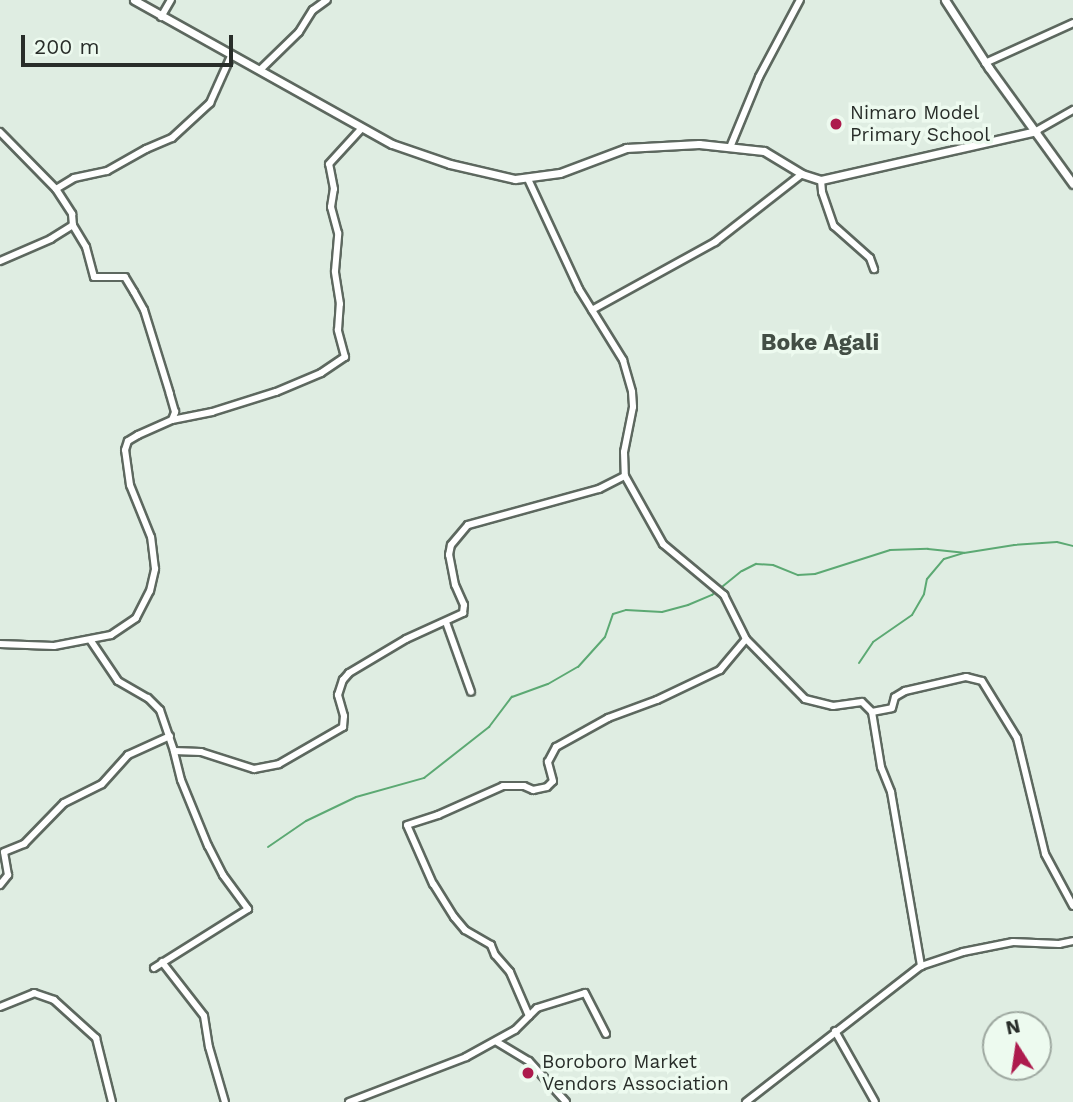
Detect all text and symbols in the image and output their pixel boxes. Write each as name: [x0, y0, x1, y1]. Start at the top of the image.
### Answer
scale bar: [24, 21, 236, 65]
text: 200 m: [34, 34, 100, 59]
place label: Nimaro Model Primary School: [850, 102, 990, 146]
marker: Nimaro Model Primary School: [828, 116, 844, 132]
district label: Boke Agali: [760, 329, 880, 357]
north arrow: [982, 1011, 1052, 1081]
text: N: [1004, 1014, 1022, 1040]
place label: Boroboro Market Vendors Association: [542, 1051, 729, 1095]
marker: Boroboro Market Vendors Association: [520, 1065, 536, 1081]

